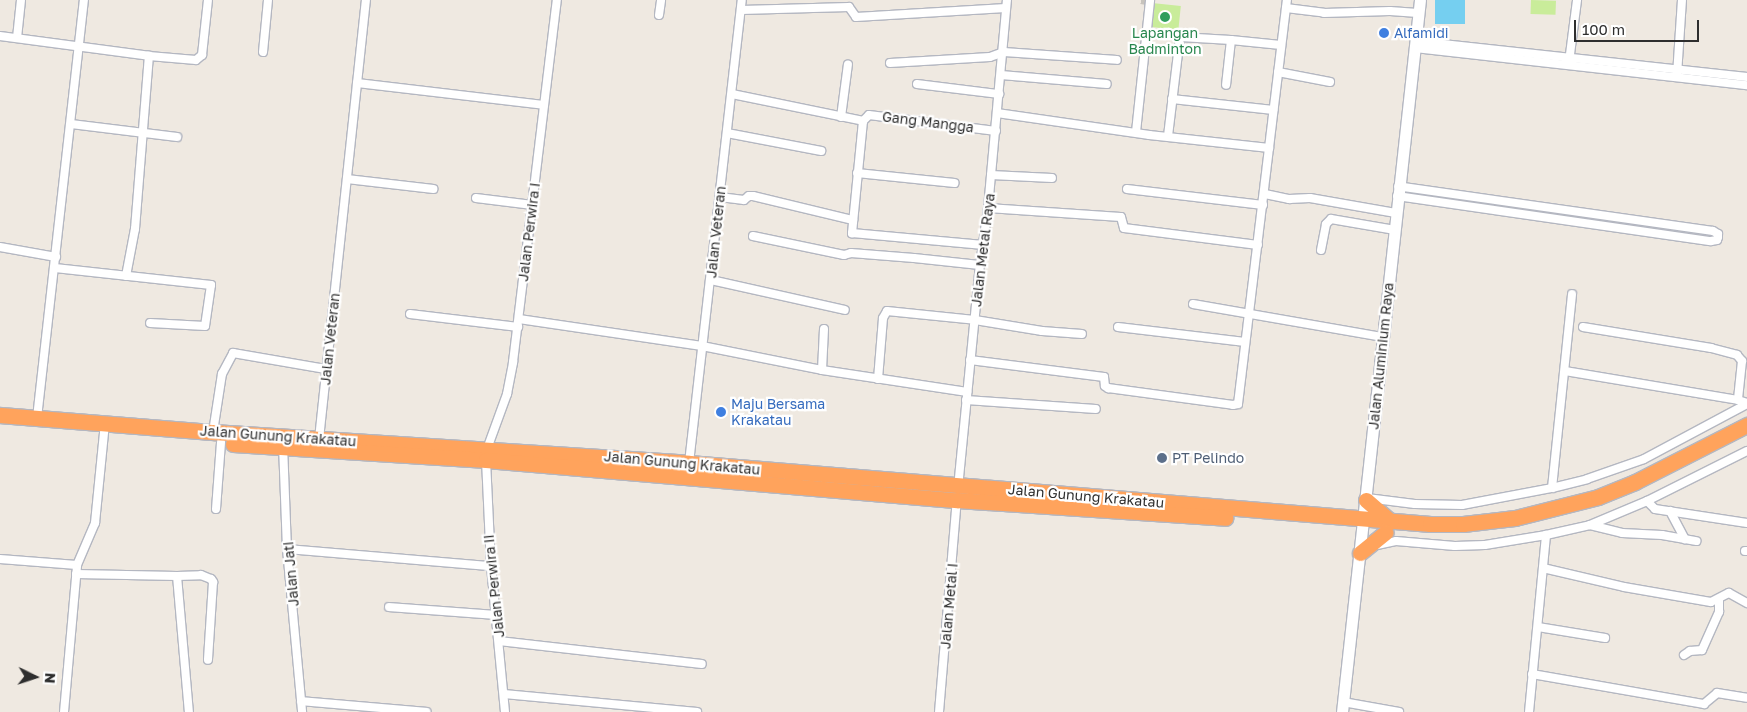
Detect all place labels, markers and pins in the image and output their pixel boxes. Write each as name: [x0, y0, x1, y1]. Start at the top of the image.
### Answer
marker: Lapangan Badminton: [1159, 11, 1171, 23]
place label: Lapangan Badminton: [1128, 25, 1202, 58]
place label: Alfamidi: [1394, 25, 1449, 41]
marker: Alfamidi: [1378, 27, 1390, 39]
place label: Maju Bersama Krakatau: [731, 396, 825, 428]
marker: Maju Bersama Krakatau: [715, 406, 727, 418]
place label: PT Pelindo: [1172, 450, 1244, 466]
marker: PT Pelindo: [1156, 452, 1168, 464]

